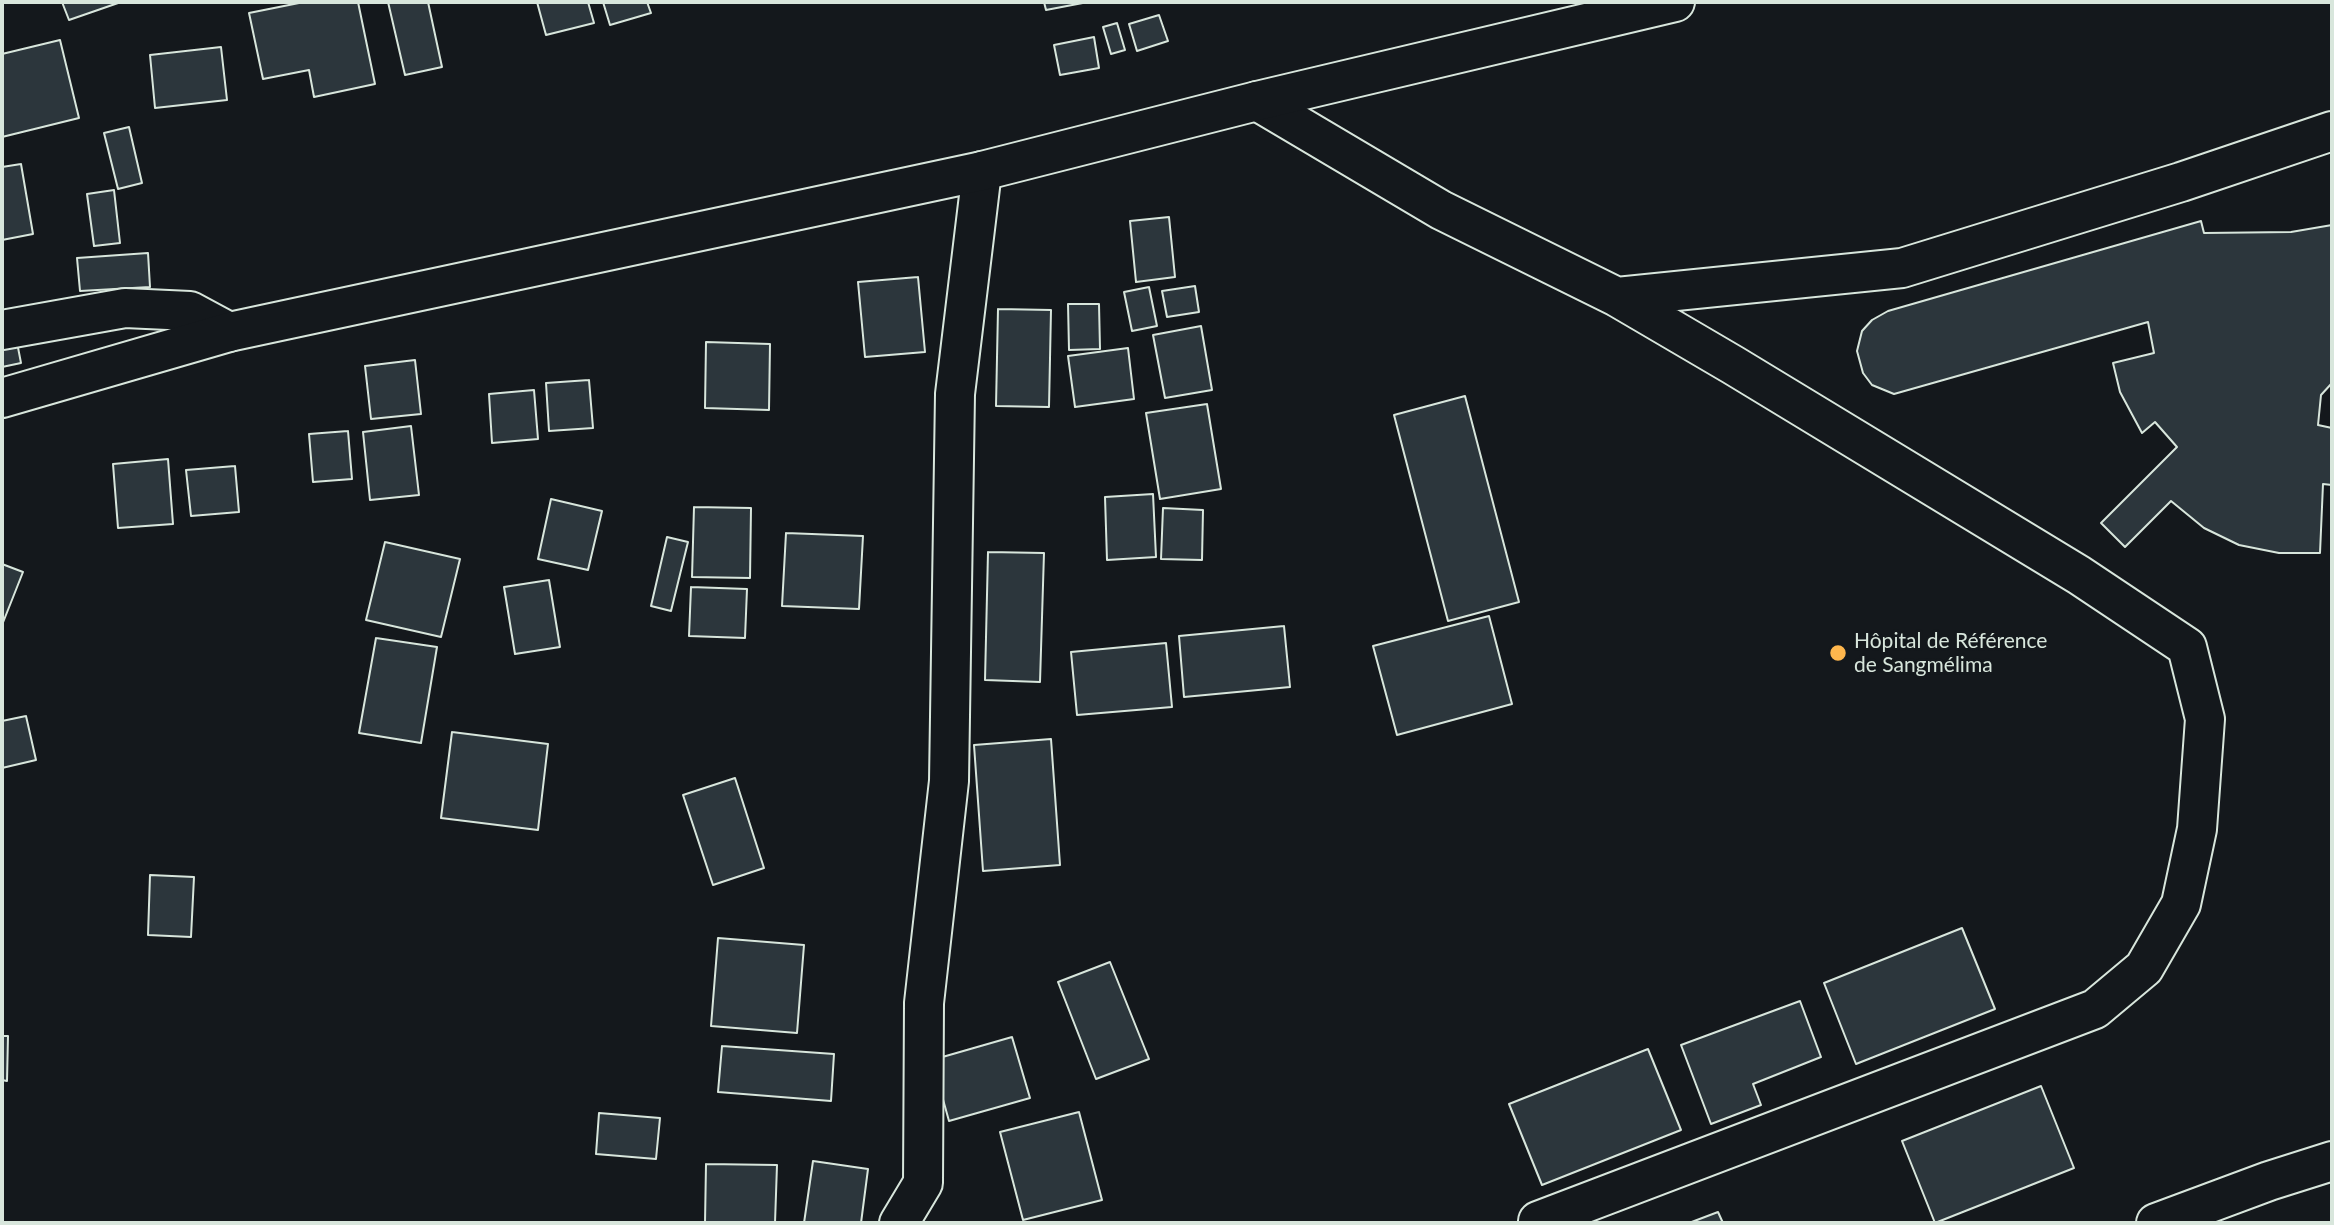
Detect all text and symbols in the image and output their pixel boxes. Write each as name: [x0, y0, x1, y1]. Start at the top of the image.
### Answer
place label: Hôpital de Référence de Sangmélima: [1854, 628, 2047, 678]
marker: Hôpital de Référence de Sangmélima: [1828, 643, 1848, 663]

